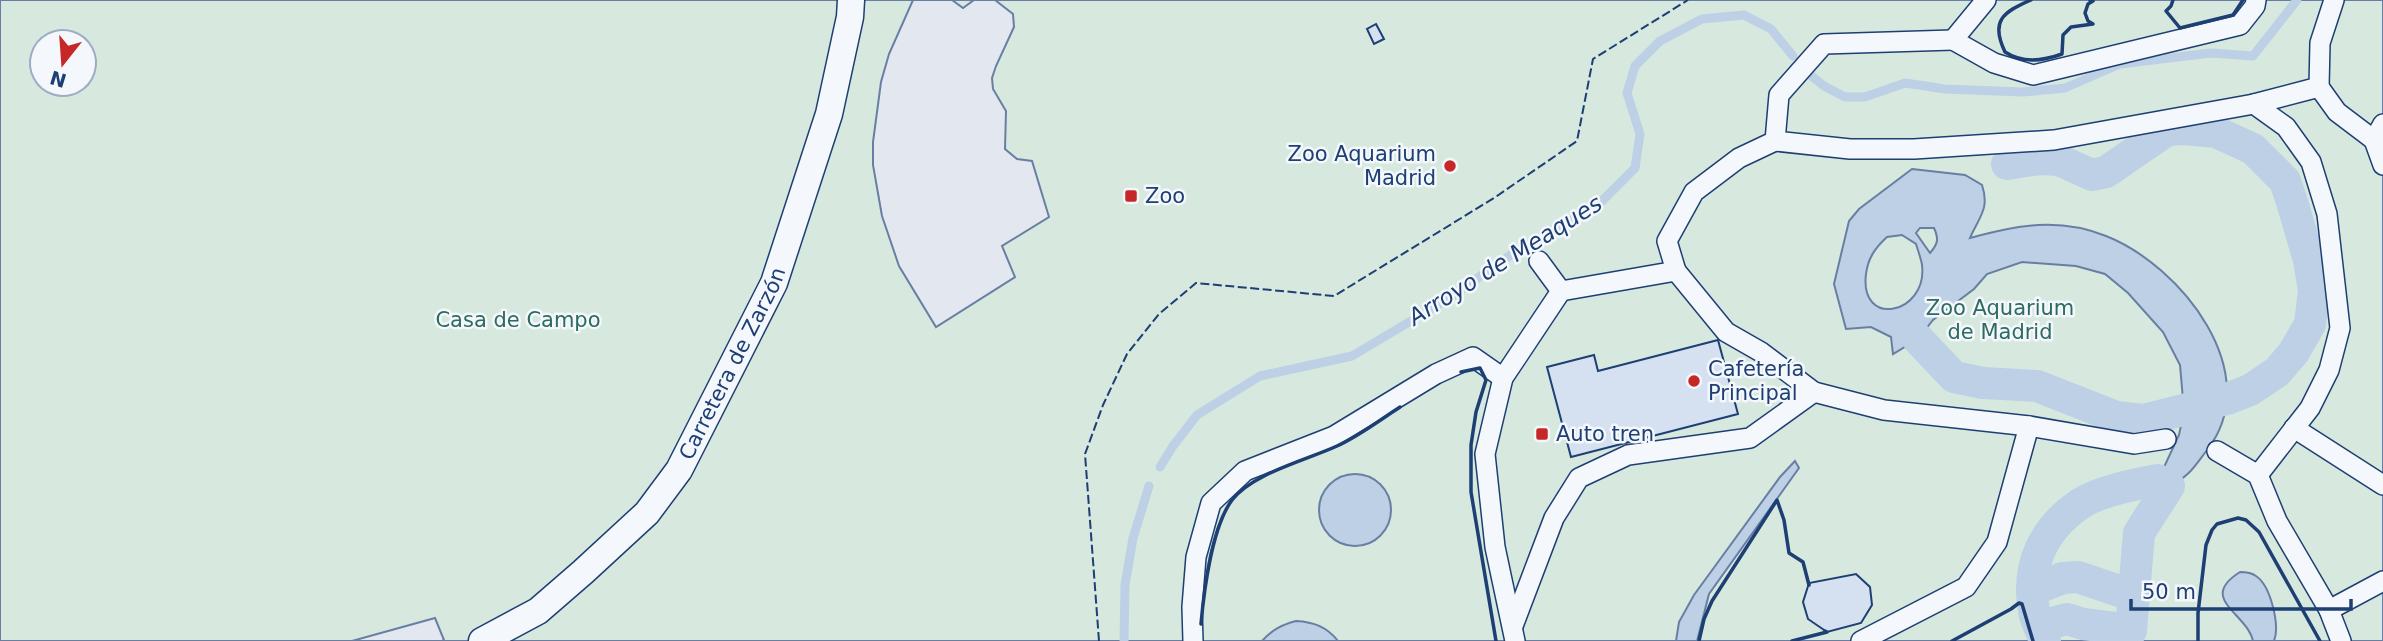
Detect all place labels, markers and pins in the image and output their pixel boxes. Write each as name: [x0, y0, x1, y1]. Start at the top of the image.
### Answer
place label: Zoo Aquarium Madrid: [1288, 142, 1436, 190]
marker: Zoo Aquarium Madrid: [1442, 158, 1458, 174]
place label: Zoo: [1145, 184, 1185, 208]
marker: Zoo: [1123, 188, 1139, 204]
place label: Cafetería Principal: [1708, 357, 1804, 405]
marker: Cafetería Principal: [1686, 373, 1702, 389]
place label: Auto tren: [1556, 422, 1654, 446]
marker: Auto tren: [1534, 426, 1550, 442]

